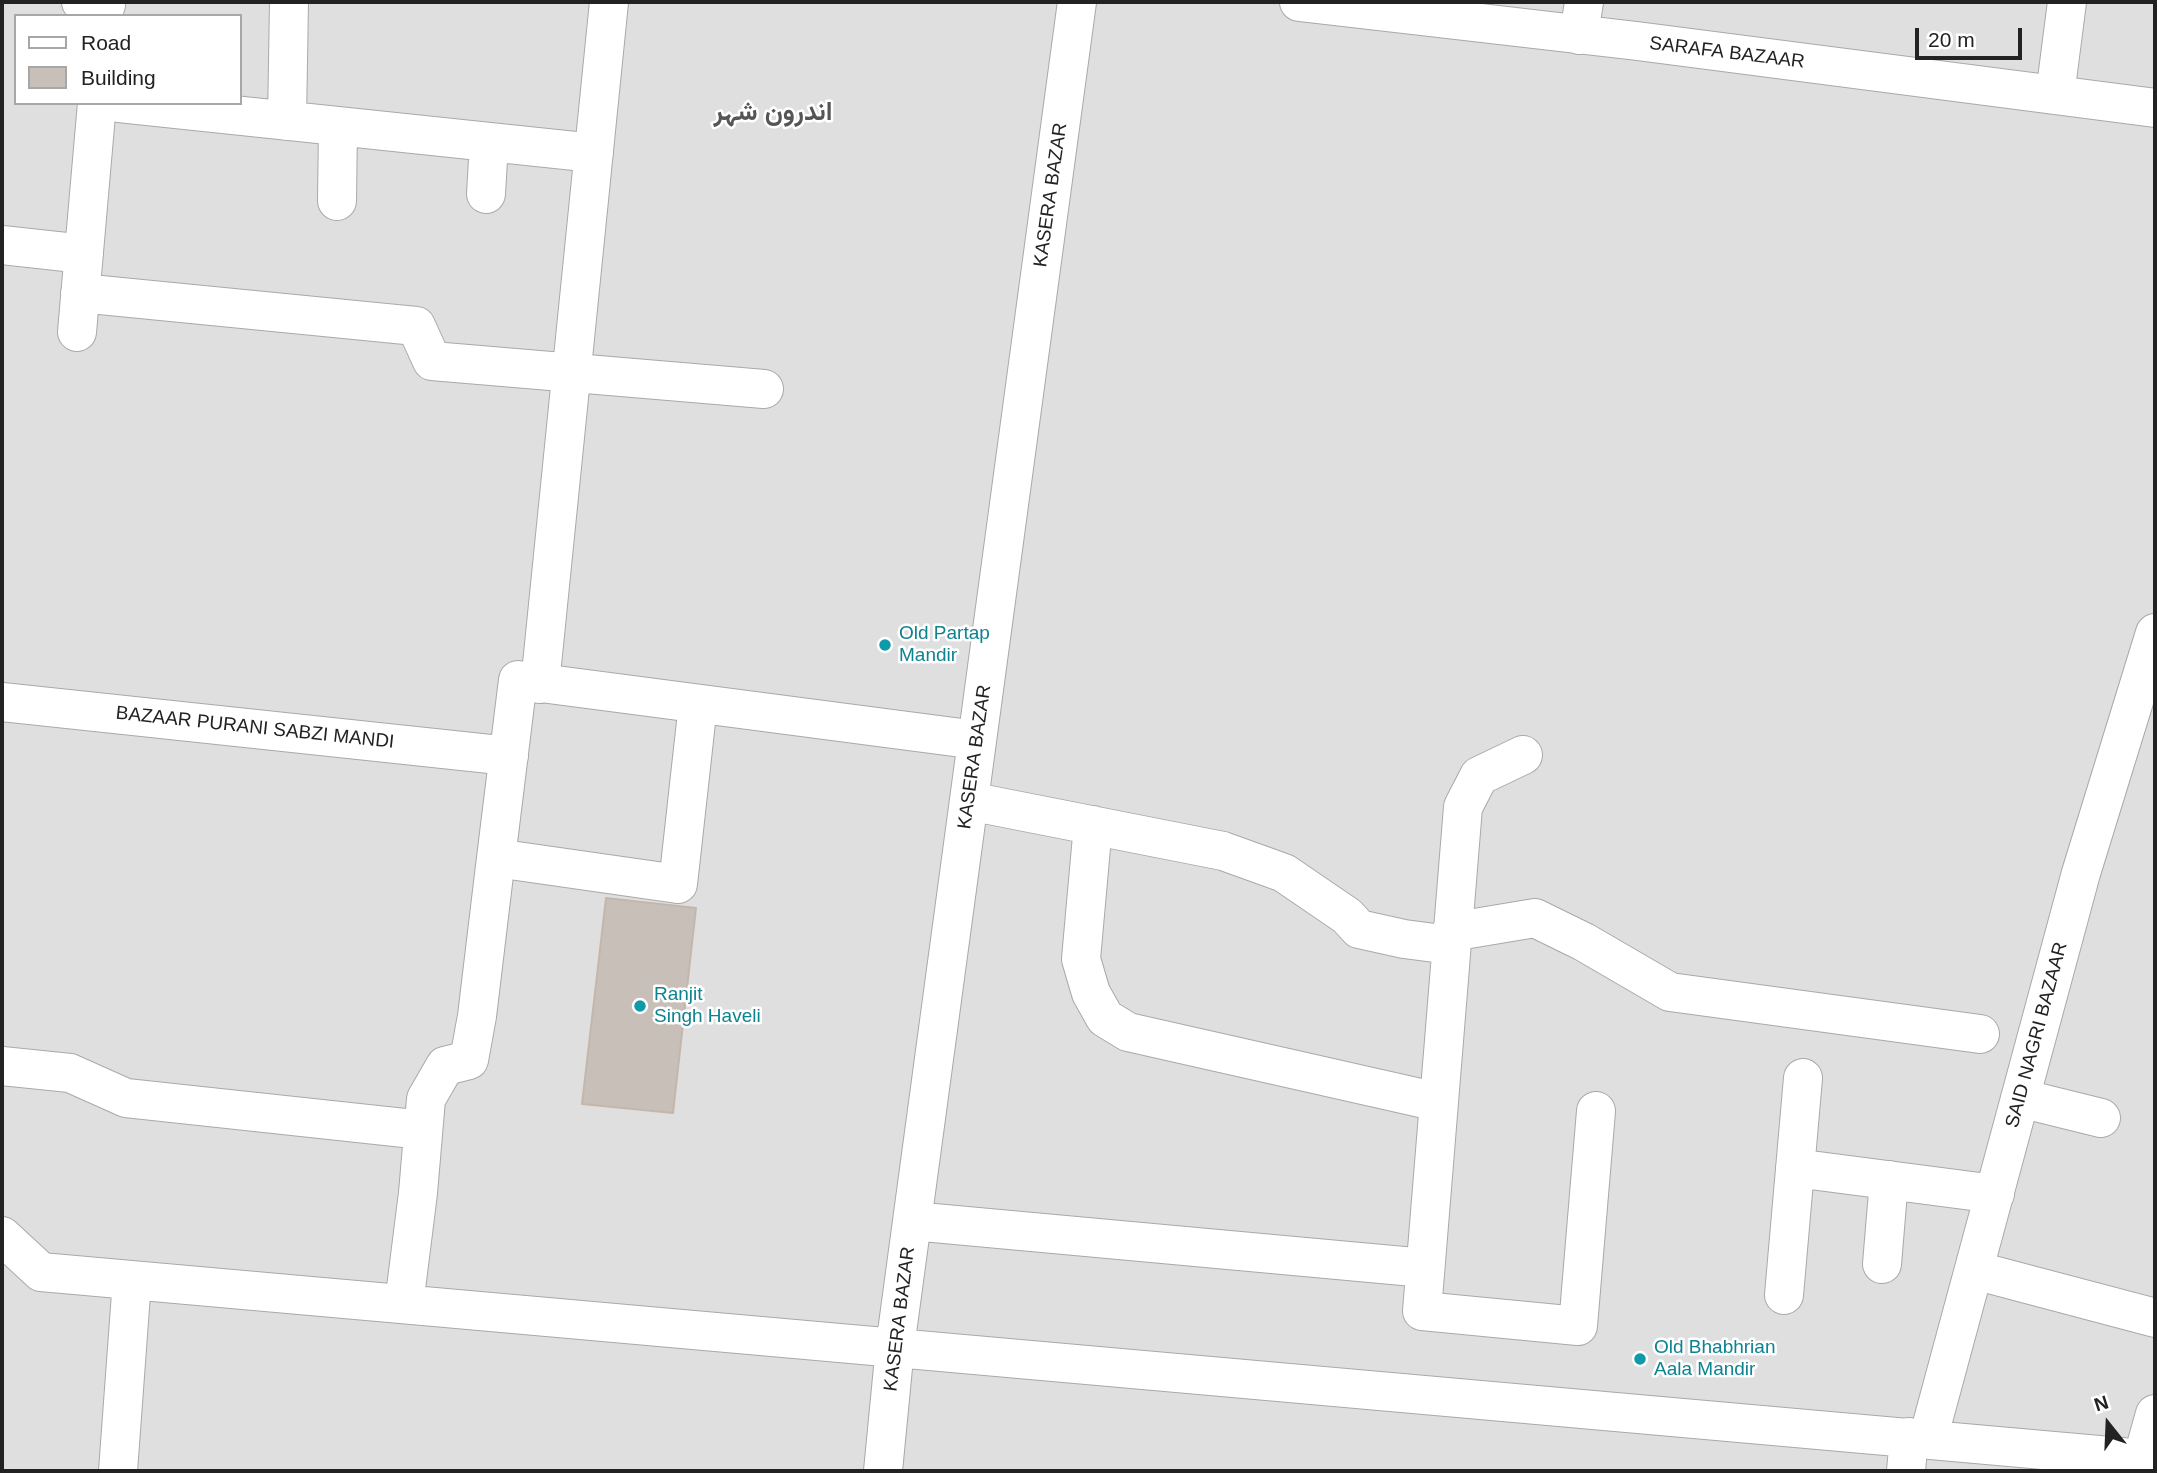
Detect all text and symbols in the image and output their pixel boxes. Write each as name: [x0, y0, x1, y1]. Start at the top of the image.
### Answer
legend: [14, 14, 242, 105]
scale bar: [1919, 14, 2026, 58]
text: 20 m: [1928, 28, 1975, 51]
text: Road: [81, 31, 131, 54]
street label: SARAFA BAZAAR: [1648, 32, 1806, 74]
text: Building: [81, 66, 156, 89]
district label: اندرون شہر: [714, 97, 832, 129]
street label: KASERA BAZAR: [1030, 121, 1072, 269]
place label: Old Partap Mandir: [899, 623, 990, 667]
marker: Old Partap Mandir: [877, 637, 893, 653]
street label: KASERA BAZAR: [954, 683, 996, 831]
street label: BAZAAR PURANI SABZI MANDI: [115, 702, 395, 754]
street label: SAID NAGRI BAZAAR: [2001, 940, 2073, 1130]
place label: Ranjit Singh Haveli: [654, 984, 761, 1028]
marker: Ranjit Singh Haveli: [632, 998, 648, 1014]
street label: KASERA BAZAR: [880, 1245, 920, 1393]
place label: Old Bhabhrian Aala Mandir: [1654, 1337, 1775, 1381]
marker: Old Bhabhrian Aala Mandir: [1632, 1351, 1648, 1367]
north arrow: [2073, 1389, 2143, 1459]
text: N: [2092, 1391, 2111, 1416]

